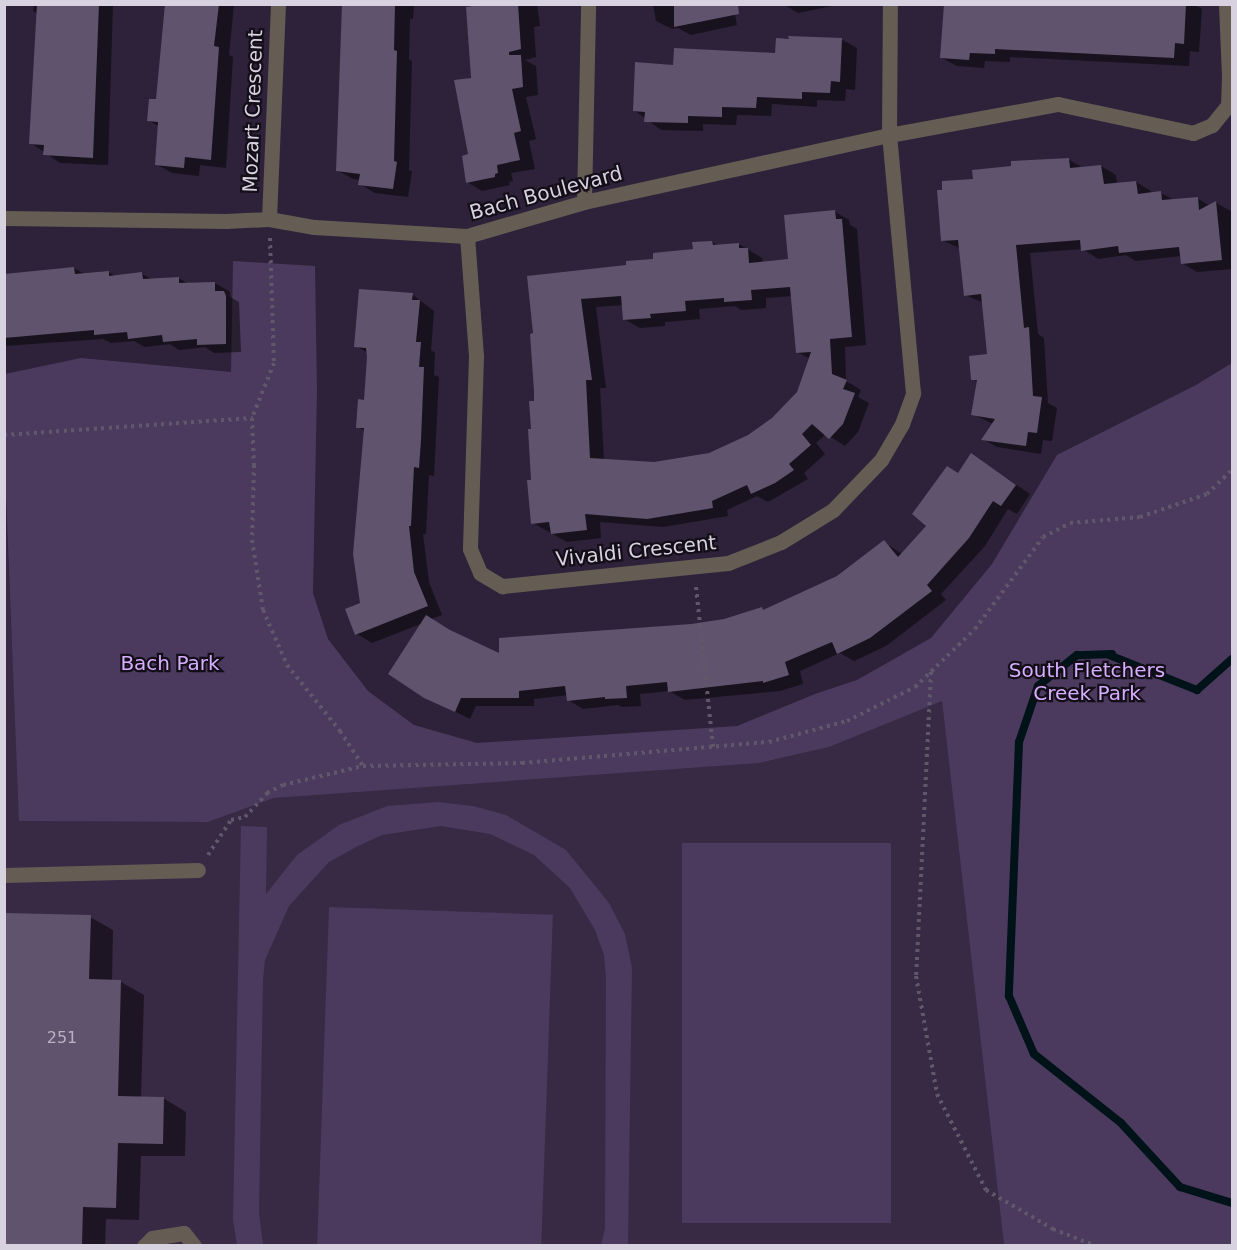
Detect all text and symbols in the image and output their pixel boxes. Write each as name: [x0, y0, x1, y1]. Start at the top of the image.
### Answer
street label: Mozart Crescent: [238, 29, 268, 193]
street label: Bach Boulevard: [467, 161, 625, 225]
street label: Vivaldi Crescent: [555, 531, 717, 571]
park label: Bach Park: [120, 651, 220, 675]
park label: South Fletchers Creek Park: [1009, 658, 1165, 705]
house number: 251: [47, 1028, 77, 1048]

